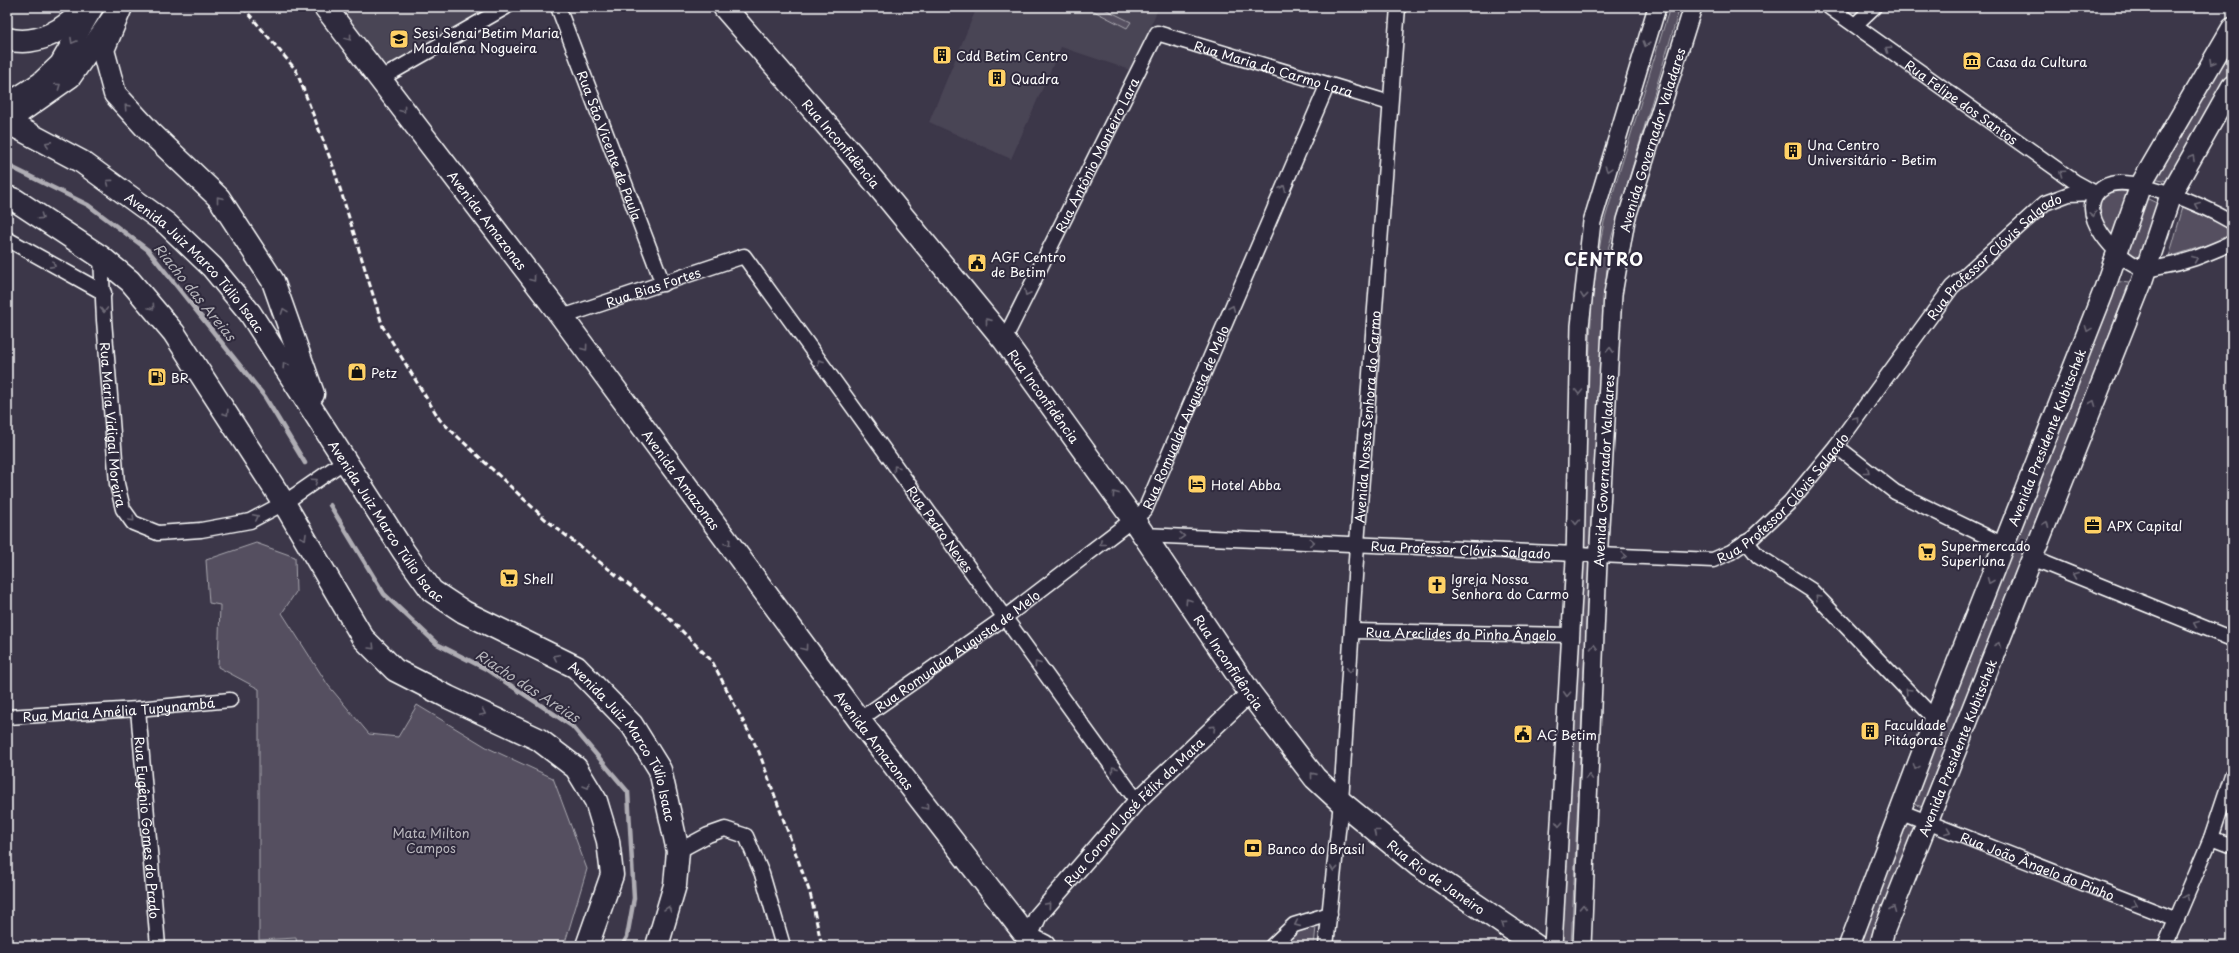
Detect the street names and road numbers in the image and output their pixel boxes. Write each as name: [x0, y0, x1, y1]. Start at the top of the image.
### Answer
street label: Rua Maria do Carmo Lara: [1192, 35, 1356, 101]
street label: Avenida Governador Valadares: [1615, 45, 1689, 234]
street label: Rua Felipe dos Santos: [1901, 55, 2022, 148]
street label: Rua São Vicente de Paula: [573, 67, 648, 224]
street label: Rua Antônio Monteiro Lara: [1050, 73, 1143, 235]
street label: Rua Inconfidência: [798, 94, 885, 192]
street label: Avenida Amazonas: [444, 166, 532, 274]
street label: Avenida Juiz Marco Túlio Isaac: [121, 187, 270, 336]
street label: Rua Professor Clóvis Salgado: [1922, 188, 2064, 323]
street label: Rua Bias Fortes: [603, 262, 703, 311]
street label: Avenida Nossa Senhora do Carmo: [1349, 310, 1384, 524]
street label: Rua Romualda Augusta de Melo: [1137, 322, 1233, 512]
street label: Rua Maria Vidigal Moreira: [96, 341, 132, 510]
street label: Rua Inconfidência: [1004, 345, 1085, 447]
street label: Avenida Presidente Kubitschek: [2003, 345, 2090, 528]
street label: Avenida Governador Valadares: [1588, 374, 1618, 567]
street label: Avenida Amazonas: [638, 425, 725, 534]
street label: Rua Professor Clóvis Salgado: [1713, 428, 1852, 567]
street label: Avenida Juiz Marco Túlio Isaac: [325, 436, 448, 606]
street label: Rua Pedro Neves: [903, 481, 978, 576]
street label: Rua Professor Clóvis Salgado: [1370, 535, 1551, 562]
street label: Rua Romualda Augusta de Melo: [870, 585, 1043, 716]
street label: Rua Inconfidência: [1190, 610, 1269, 713]
street label: Rua Areclides do Pinho Ângelo: [1366, 622, 1556, 644]
street label: Avenida Juiz Marco Túlio Isaac: [566, 655, 681, 823]
street label: Avenida Presidente Kubitschek: [1913, 655, 2001, 839]
street label: Avenida Amazonas: [831, 686, 919, 793]
street label: Rua Maria Amélia Tupynambá: [22, 692, 216, 726]
street label: Rua Coronel José Félix da Mata: [1059, 732, 1208, 890]
street label: Rua Eugênio Gomes do Prado: [131, 736, 165, 919]
street label: Rua João Ângelo do Pinho: [1958, 827, 2117, 904]
street label: Rua Rio de Janeiro: [1384, 835, 1489, 918]

